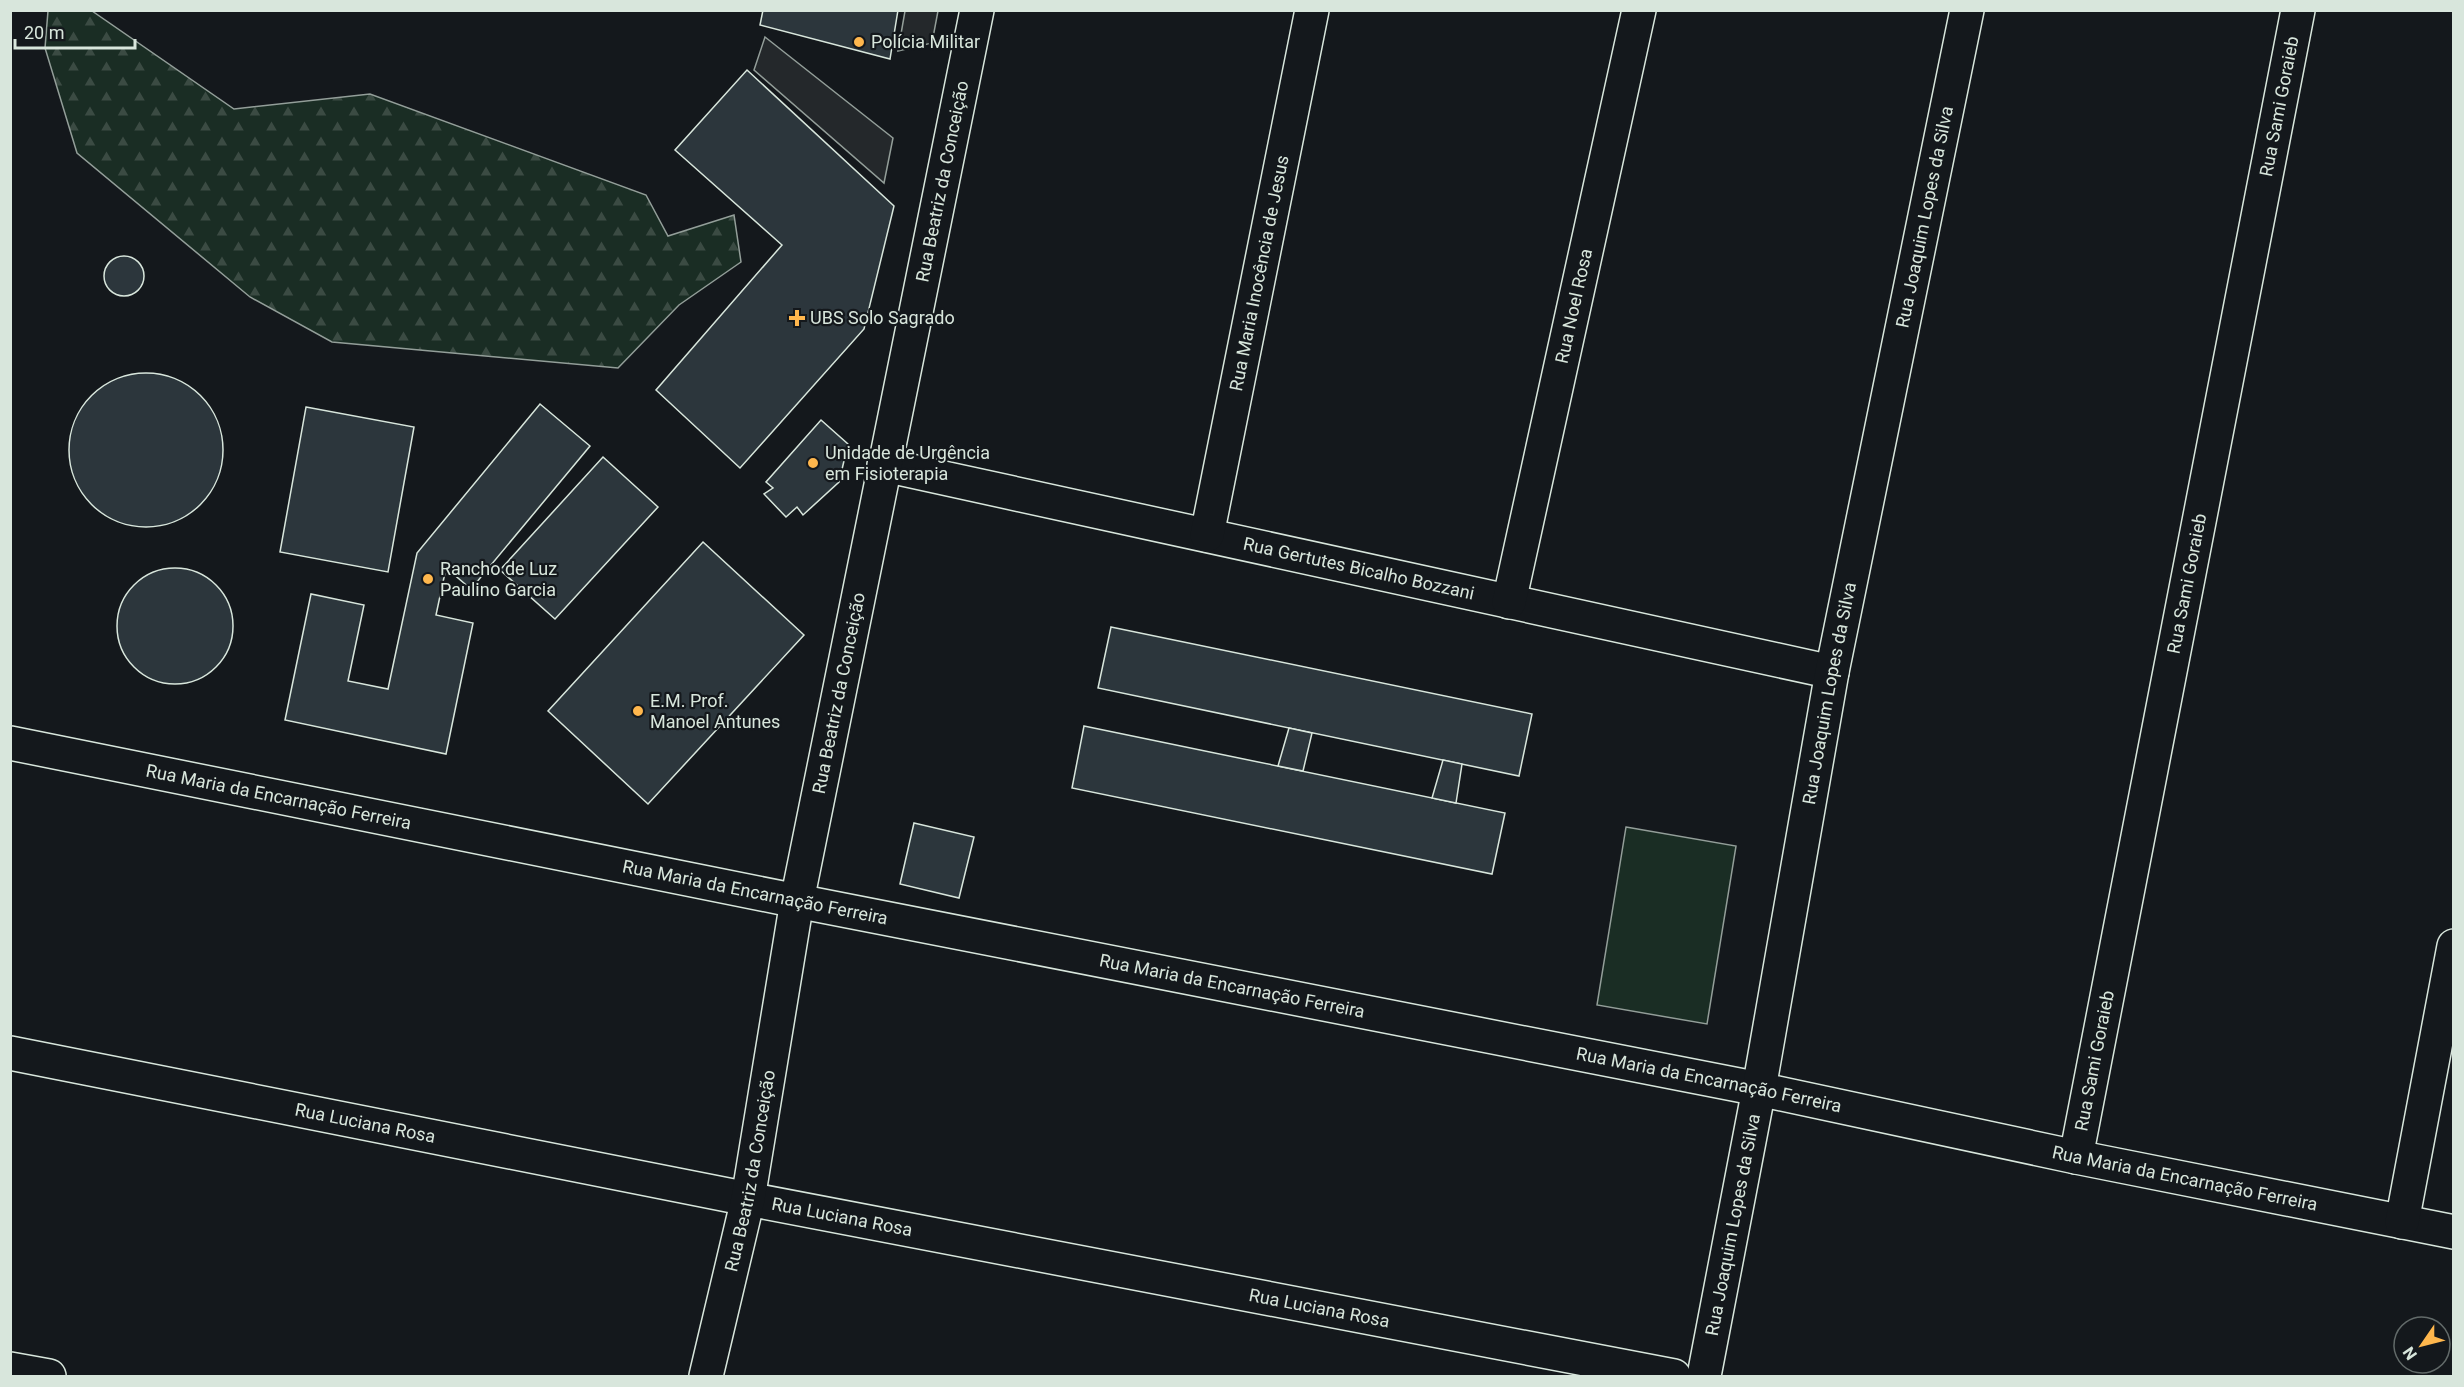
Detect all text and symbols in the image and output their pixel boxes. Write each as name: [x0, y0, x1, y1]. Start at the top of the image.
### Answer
scale bar: [15, 12, 135, 50]
text: 20 m: [24, 22, 64, 43]
place label: Polícia Militar: [871, 31, 980, 52]
street label: Rua Sami Goraieb: [2255, 34, 2303, 178]
marker: Polícia Militar: [852, 35, 866, 49]
street label: Rua Beatriz da Conceição: [911, 79, 972, 284]
street label: Rua Joaquim Lopes da Silva: [1891, 104, 1957, 330]
street label: Rua Maria Inocência de Jesus: [1225, 153, 1293, 393]
street label: Rua Noel Rosa: [1551, 246, 1596, 365]
place label: UBS Solo Sagrado: [810, 307, 955, 328]
marker: UBS Solo Sagrado: [788, 309, 806, 327]
place label: Unidade de Urgência em Fisioterapia: [825, 442, 990, 484]
marker: Unidade de Urgência em Fisioterapia: [806, 456, 820, 470]
street label: Rua Sami Goraieb: [2163, 512, 2210, 656]
street label: Rua Gertutes Bicalho Bozzani: [1241, 533, 1476, 604]
place label: Rancho de Luz Paulino Garcia: [440, 558, 557, 600]
marker: Rancho de Luz Paulino Garcia: [421, 572, 435, 586]
street label: Rua Joaquim Lopes da Silva: [1798, 580, 1860, 806]
street label: Rua Beatriz da Conceição: [808, 591, 869, 795]
place label: E.M. Prof. Manoel Antunes: [650, 690, 780, 732]
marker: E.M. Prof. Manoel Antunes: [631, 704, 645, 718]
street label: Rua Maria da Encarnação Ferreira: [144, 760, 413, 833]
street label: Rua Maria da Encarnação Ferreira: [621, 855, 890, 929]
street label: Rua Maria da Encarnação Ferreira: [1098, 949, 1367, 1022]
street label: Rua Sami Goraieb: [2070, 989, 2118, 1133]
street label: Rua Maria da Encarnação Ferreira: [1575, 1043, 1844, 1116]
street label: Rua Beatriz da Conceição: [720, 1068, 779, 1274]
street label: Rua Luciana Rosa: [293, 1099, 437, 1147]
street label: Rua Joaquim Lopes da Silva: [1701, 1112, 1764, 1338]
street label: Rua Maria da Encarnação Ferreira: [2050, 1141, 2319, 1215]
street label: Rua Luciana Rosa: [770, 1193, 914, 1240]
street label: Rua Luciana Rosa: [1247, 1284, 1392, 1331]
north arrow: [2392, 1315, 2452, 1375]
text: N: [2399, 1343, 2421, 1363]

